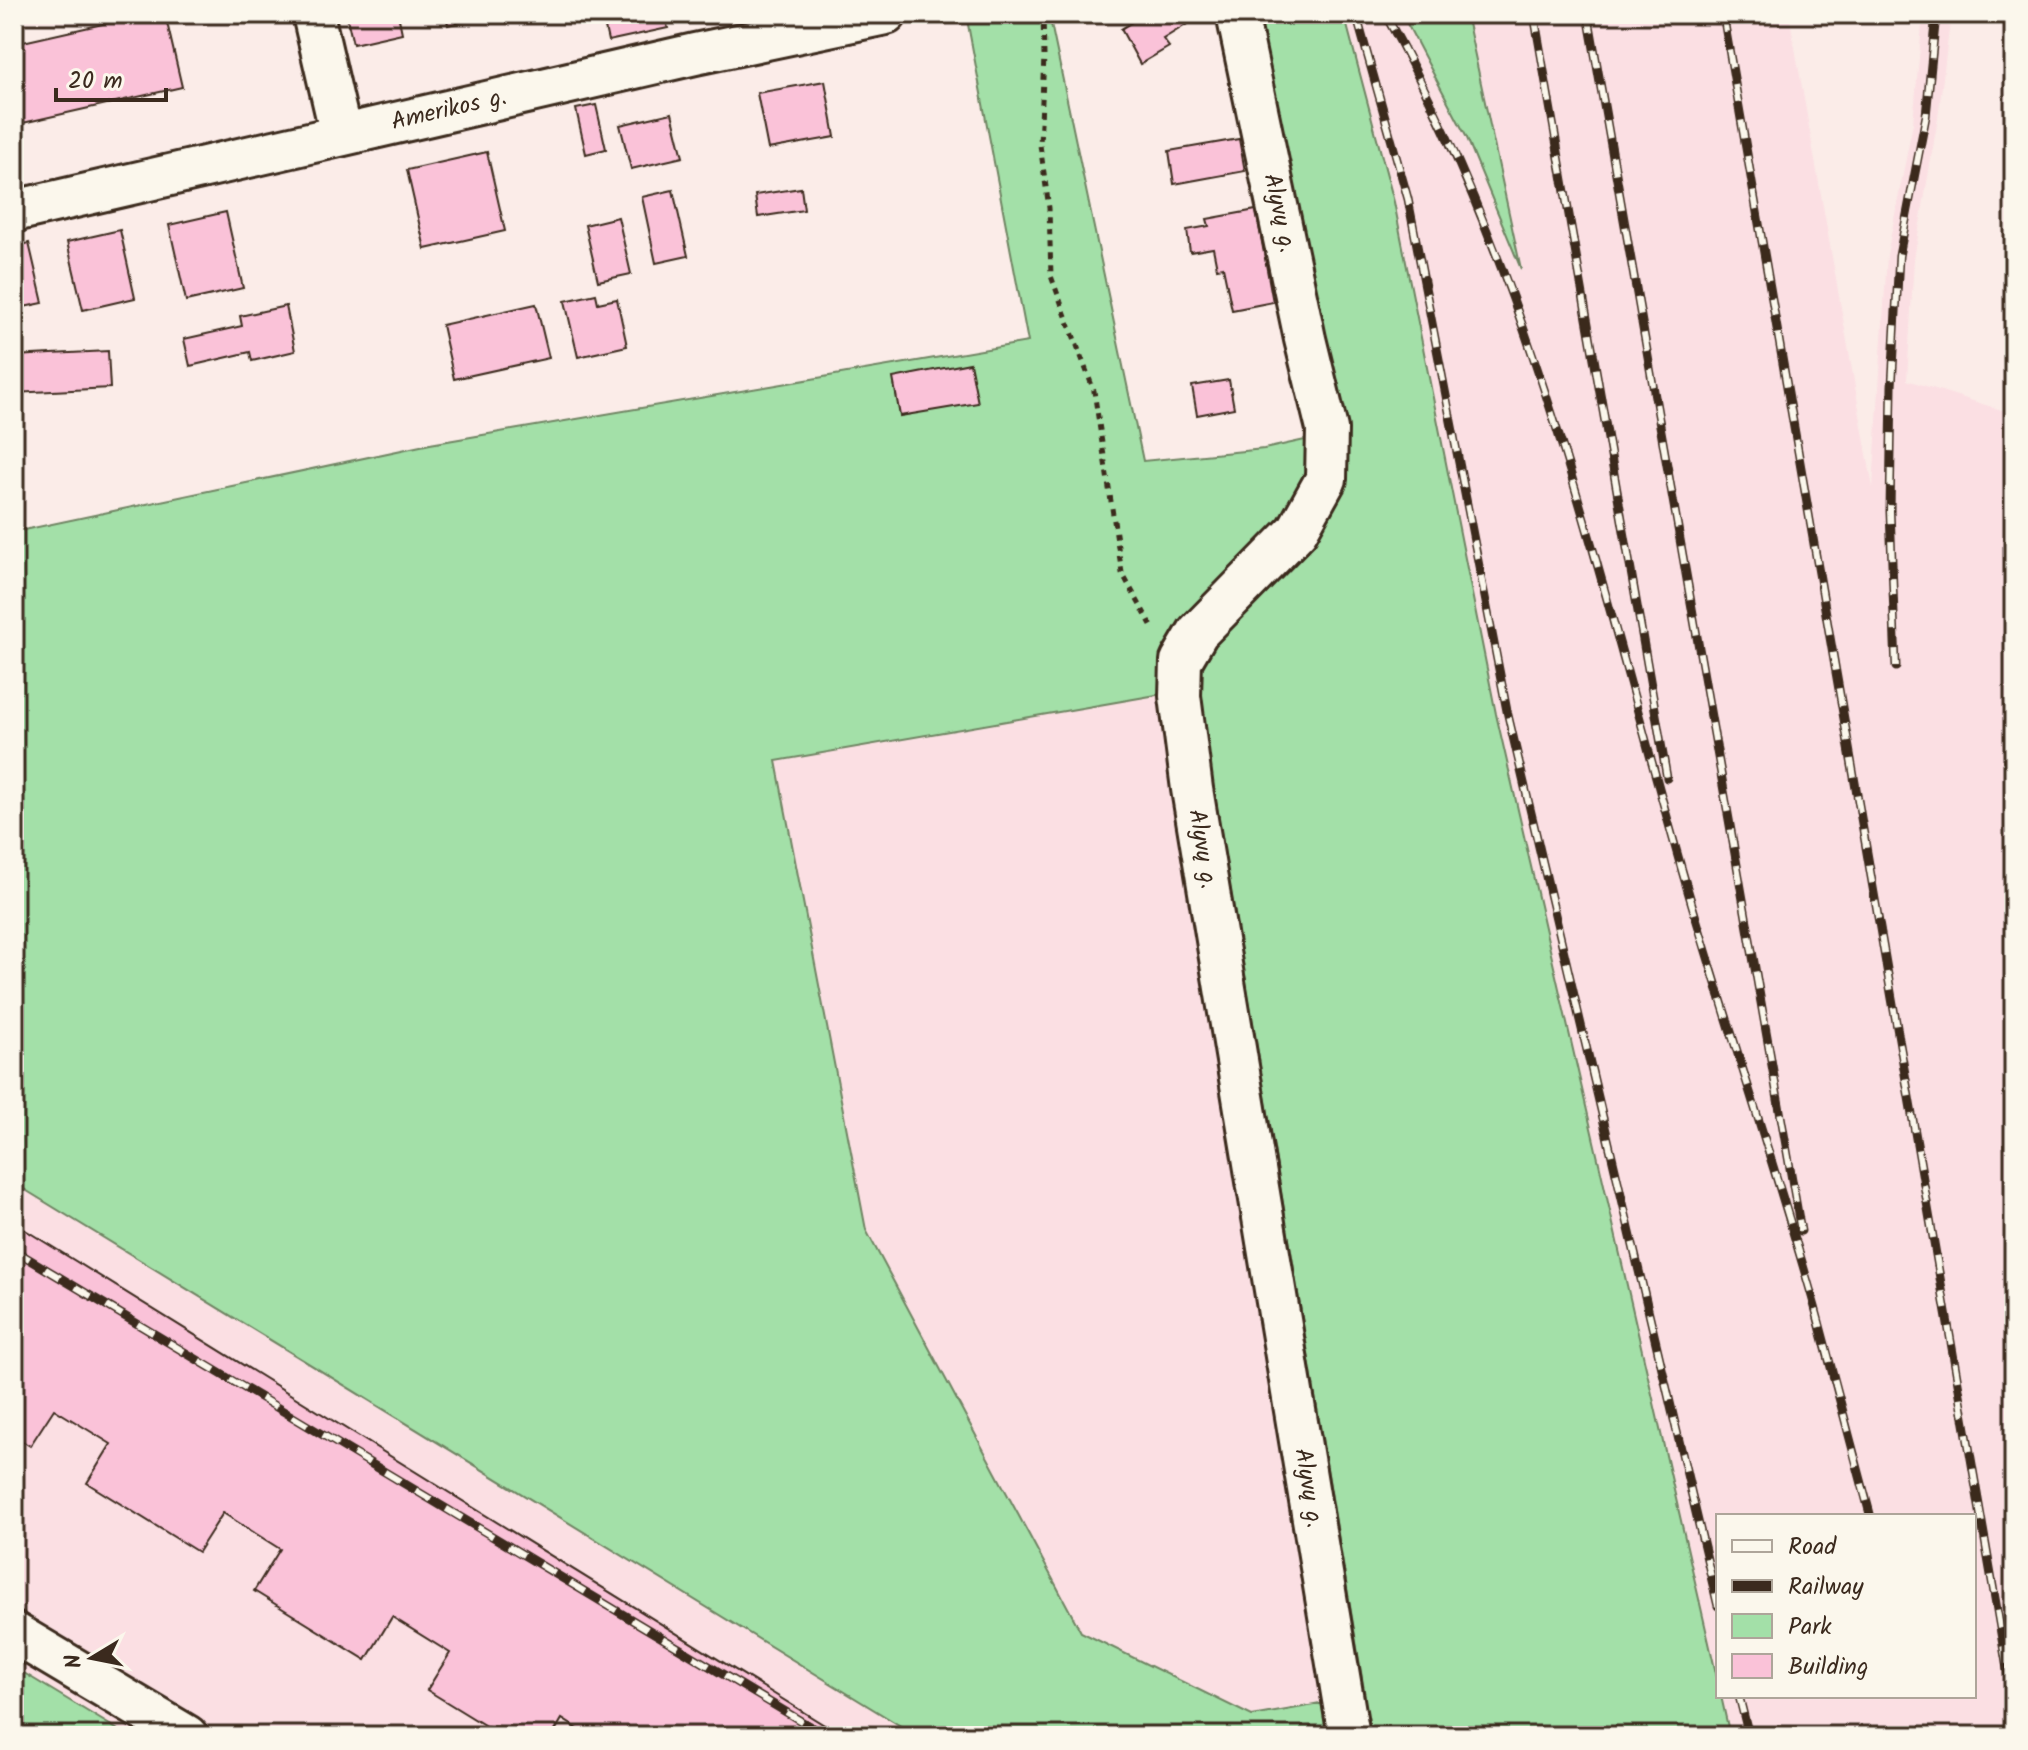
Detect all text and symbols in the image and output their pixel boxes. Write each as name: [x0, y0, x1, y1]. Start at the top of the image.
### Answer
scale bar: [56, 52, 166, 102]
text: 20 m: [68, 62, 123, 101]
street label: Amerikos g.: [388, 78, 510, 142]
street label: Alyvų g.: [1252, 170, 1306, 256]
street label: Alyvų g.: [1176, 806, 1228, 892]
street label: Alyvų g.: [1282, 1445, 1334, 1531]
legend: [1716, 1514, 1976, 1698]
text: Road: [1788, 1528, 1837, 1567]
text: Railway: [1788, 1568, 1864, 1607]
text: Park: [1788, 1608, 1832, 1647]
north arrow: [52, 1618, 132, 1698]
text: Building: [1788, 1648, 1868, 1687]
text: N: [56, 1651, 93, 1671]

